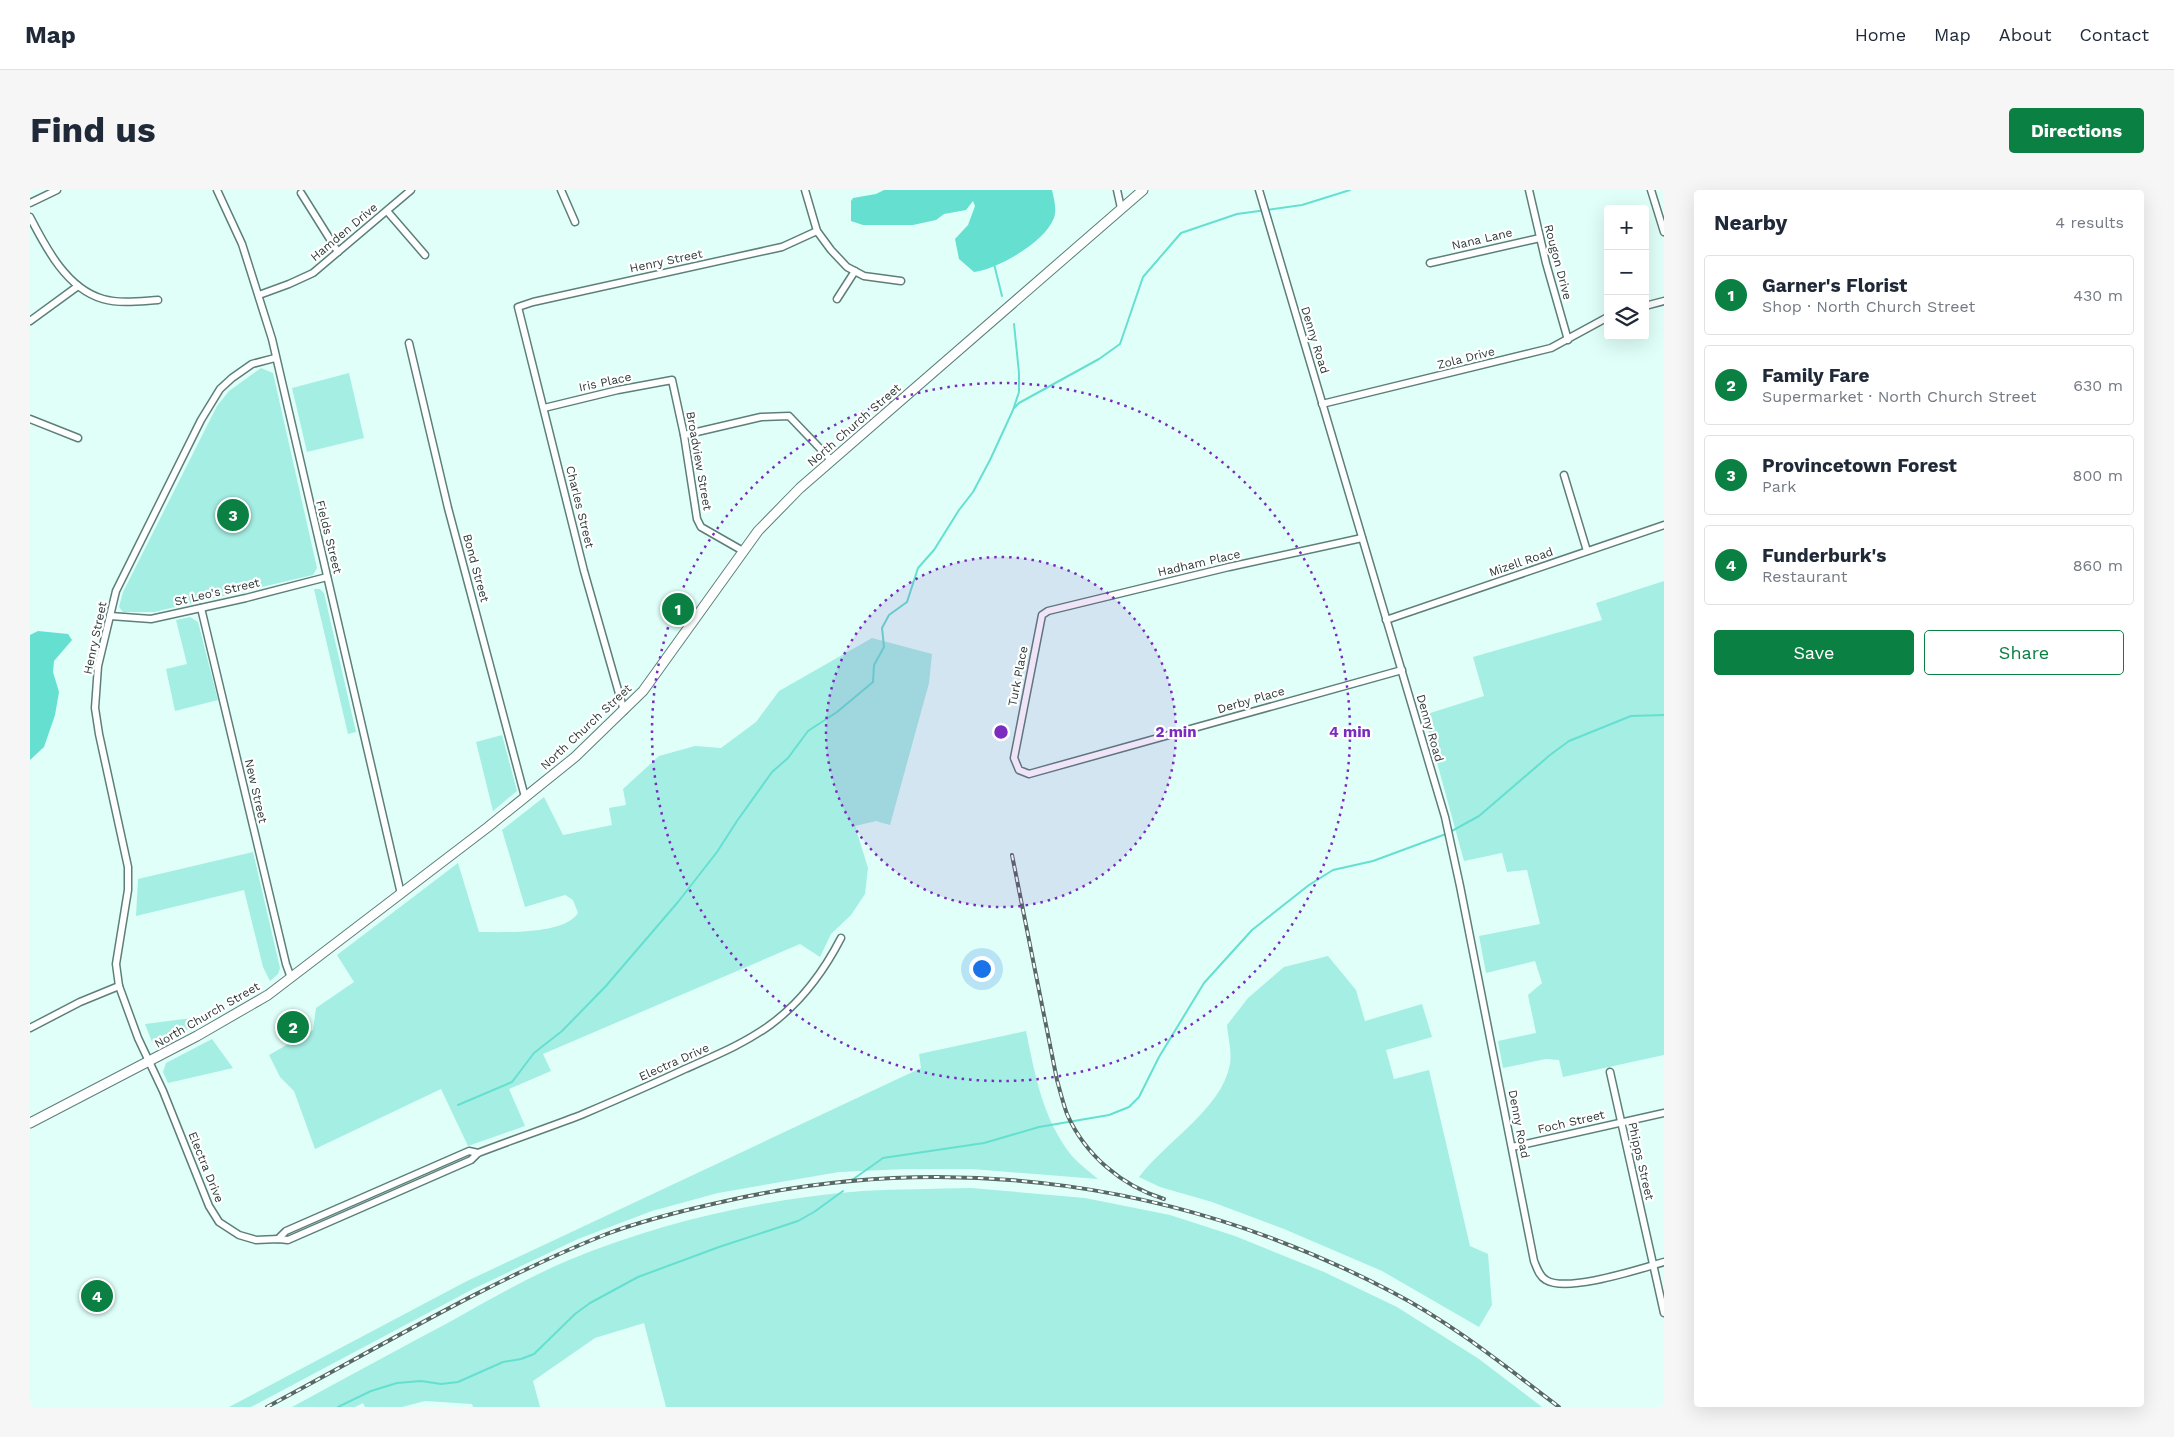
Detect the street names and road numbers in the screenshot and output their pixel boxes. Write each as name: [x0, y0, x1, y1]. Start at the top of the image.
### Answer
street label: Hamden Drive: [308, 200, 380, 264]
street label: Rougon Drive: [1541, 223, 1575, 301]
street label: Nana Lane: [1450, 225, 1514, 253]
street label: Henry Street: [628, 246, 704, 276]
street label: Denny Road: [1298, 305, 1332, 375]
street label: Zola Drive: [1436, 344, 1496, 372]
street label: Iris Place: [577, 370, 633, 394]
street label: North Church Street: [804, 381, 904, 469]
street label: Broadview Street: [683, 410, 715, 512]
street label: Charles Street: [563, 464, 597, 550]
street label: Fields Street: [313, 499, 345, 575]
street label: Bond Street: [460, 532, 492, 604]
street label: Mizell Road: [1487, 544, 1555, 580]
street label: Hadham Place: [1156, 547, 1242, 579]
street label: St Leo's Street: [173, 575, 261, 609]
street label: Henry Street: [80, 600, 110, 676]
street label: Turk Place: [1005, 645, 1031, 707]
street label: North Church Street: [538, 681, 634, 773]
street label: Derby Place: [1216, 684, 1286, 716]
street label: Denny Road: [1414, 693, 1446, 763]
street label: New Street: [242, 758, 270, 824]
street label: North Church Street: [152, 979, 262, 1051]
street label: Electra Drive: [637, 1040, 711, 1084]
street label: Denny Road: [1505, 1089, 1533, 1159]
street label: Foch Street: [1536, 1108, 1606, 1136]
street label: Phipps Street: [1625, 1121, 1657, 1201]
street label: Electra Drive: [185, 1130, 227, 1205]

